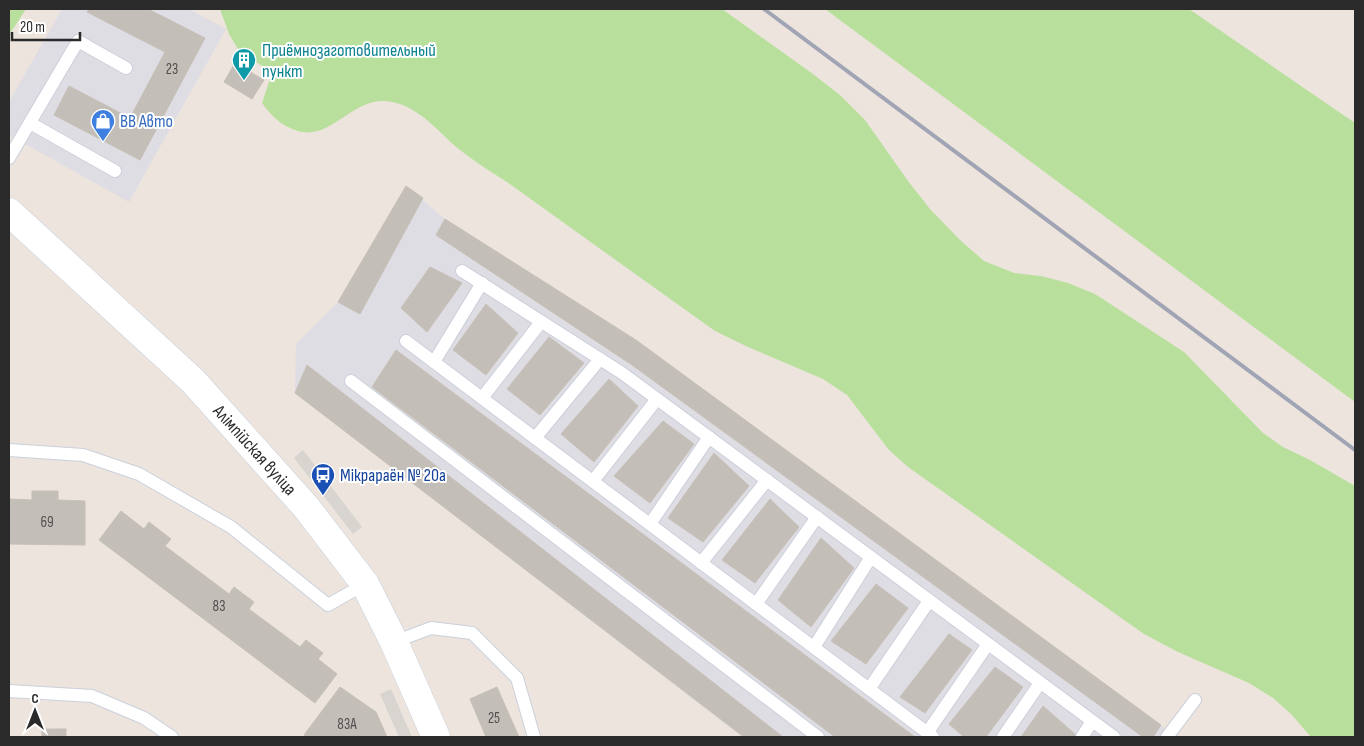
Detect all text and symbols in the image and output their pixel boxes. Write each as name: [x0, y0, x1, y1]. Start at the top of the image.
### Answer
scale bar: [12, 10, 80, 42]
text: 20 m: [20, 18, 45, 37]
place label: Приёмнозаготовительный пункт: [262, 40, 436, 82]
building icon: Приёмнозаготовительный пункт: [231, 47, 257, 81]
house number: 23: [166, 60, 178, 79]
shop icon: ВВ Авто: [90, 108, 116, 142]
place label: ВВ Авто: [120, 111, 173, 132]
street label: Алімпійская вуліца: [208, 400, 301, 500]
bus stop icon: Мікрараён № 20а: [310, 462, 336, 496]
place label: Мікрараён № 20а: [340, 465, 446, 486]
house number: 69: [40, 513, 54, 532]
house number: 83: [213, 597, 225, 616]
north arrow: [10, 686, 60, 736]
text: С: [31, 690, 39, 707]
house number: 25: [488, 709, 500, 728]
house number: 83А: [337, 715, 357, 734]

